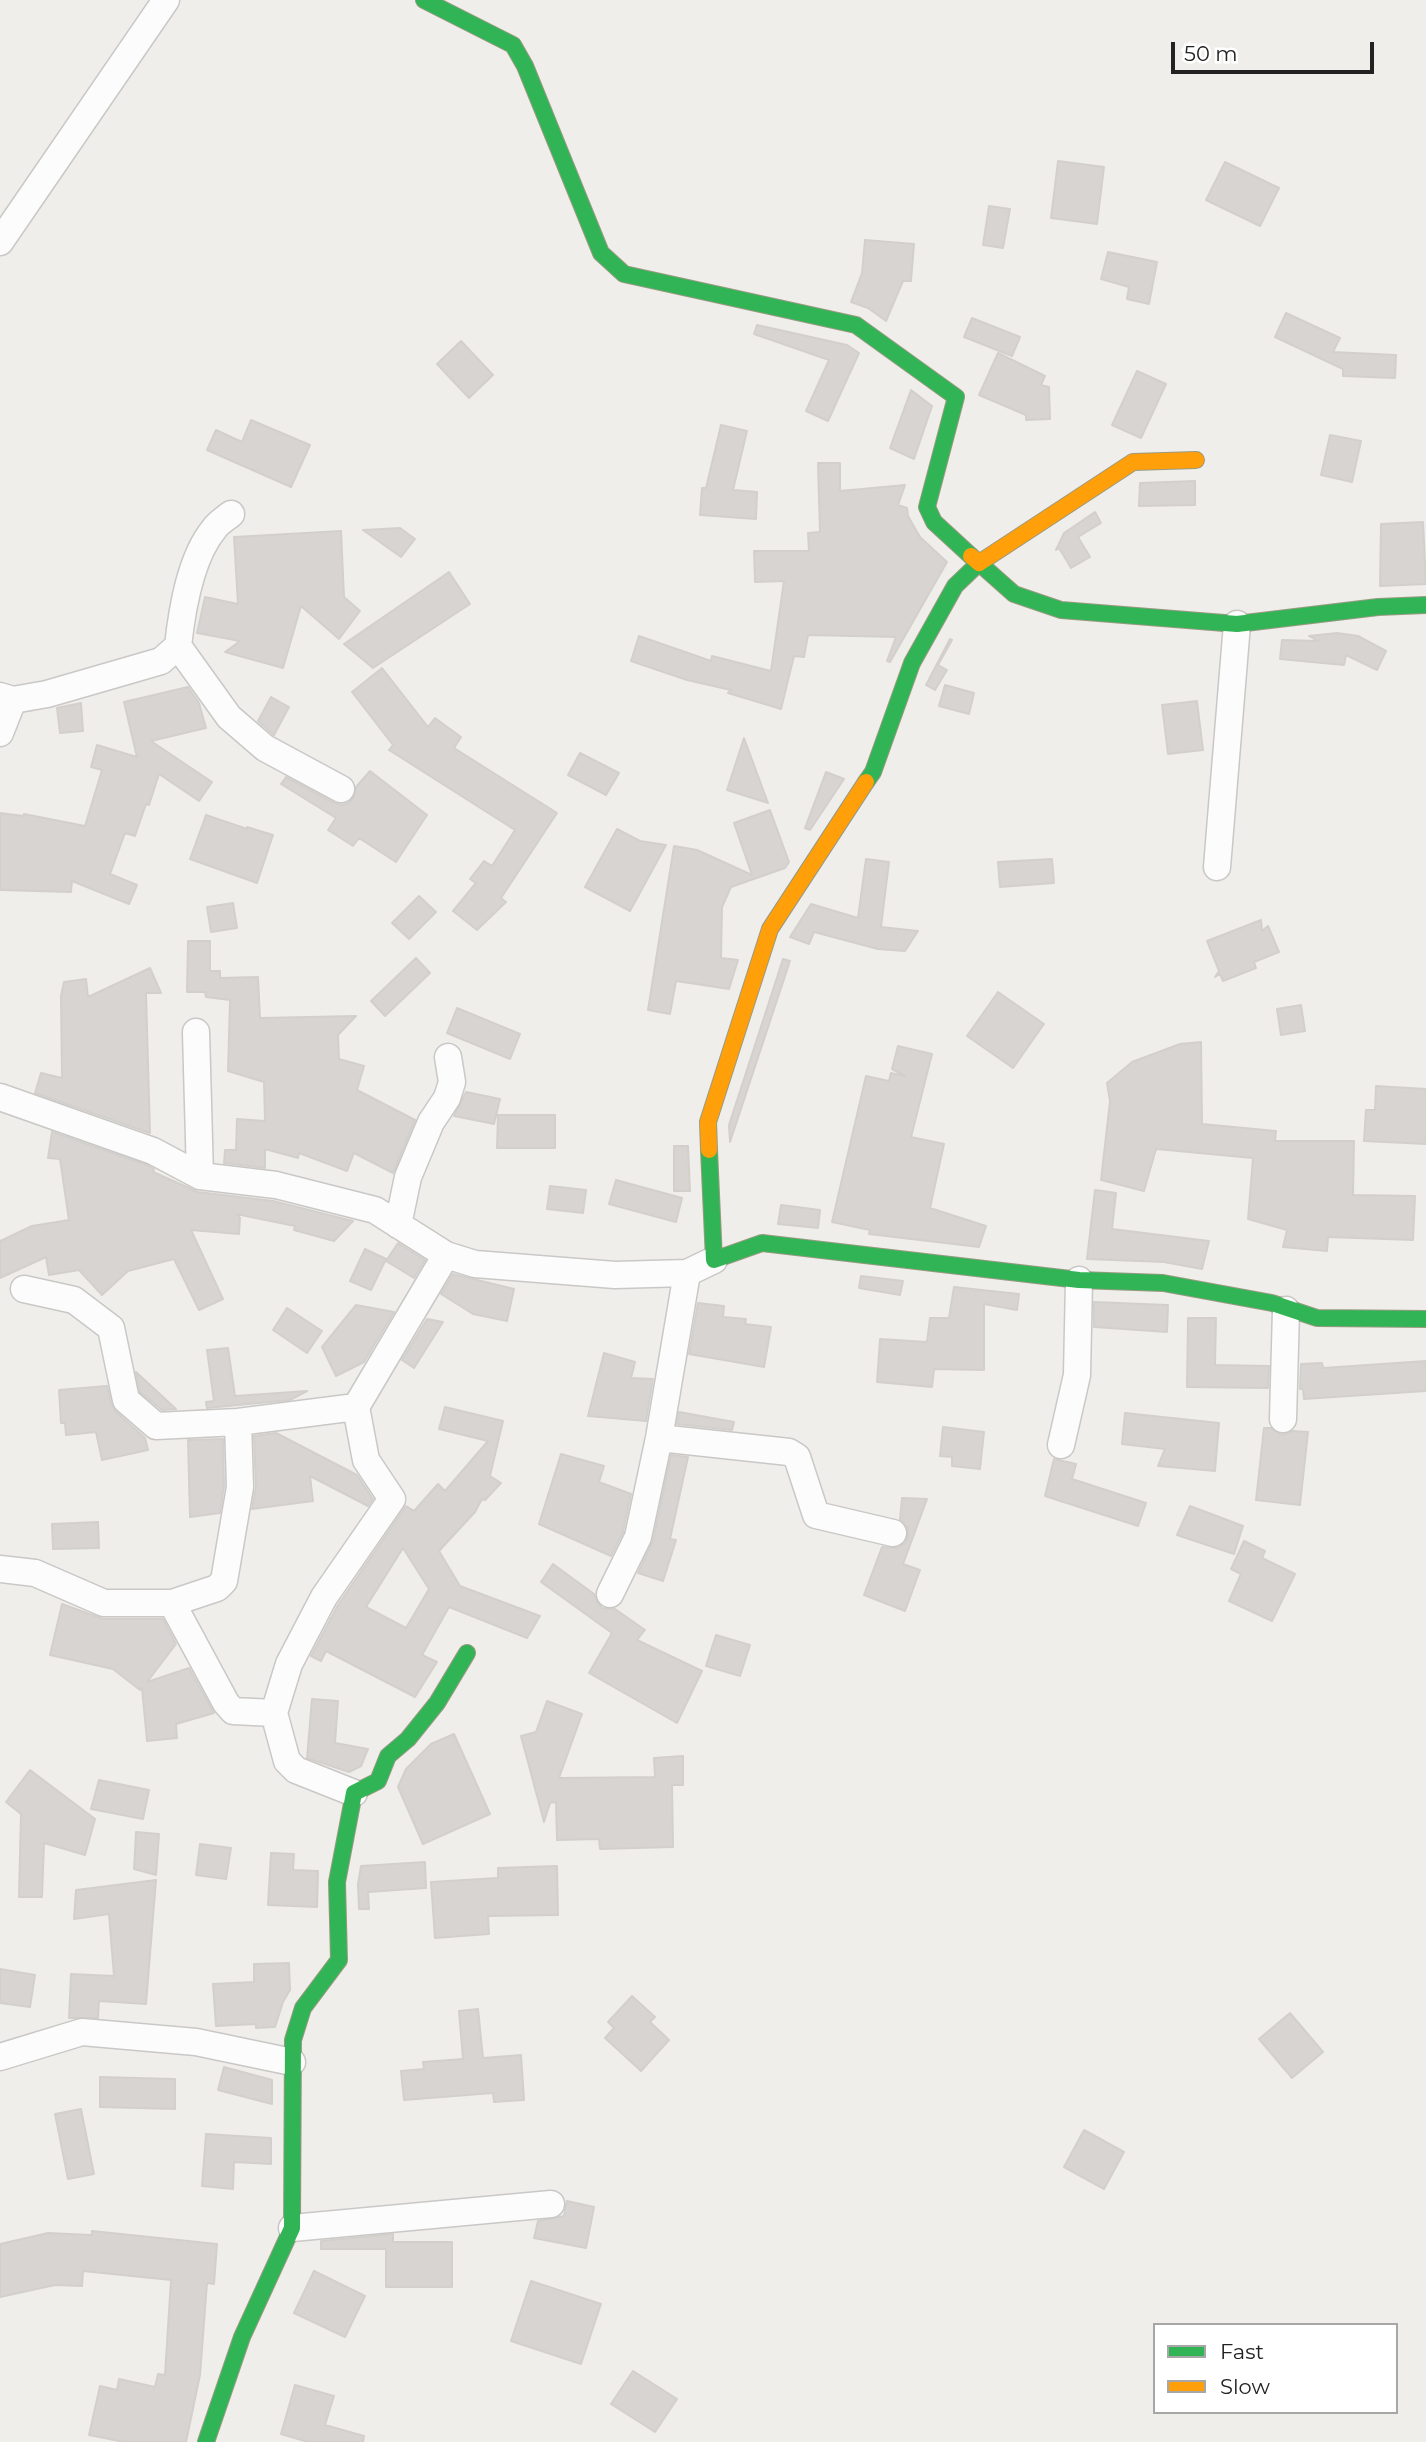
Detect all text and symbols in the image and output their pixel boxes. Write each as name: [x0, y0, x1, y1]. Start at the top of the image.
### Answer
scale bar: [1174, 28, 1377, 72]
text: 50 m: [1184, 41, 1238, 66]
legend: [1153, 2323, 1398, 2414]
text: Fast: [1220, 2339, 1264, 2364]
text: Slow: [1220, 2374, 1270, 2399]

